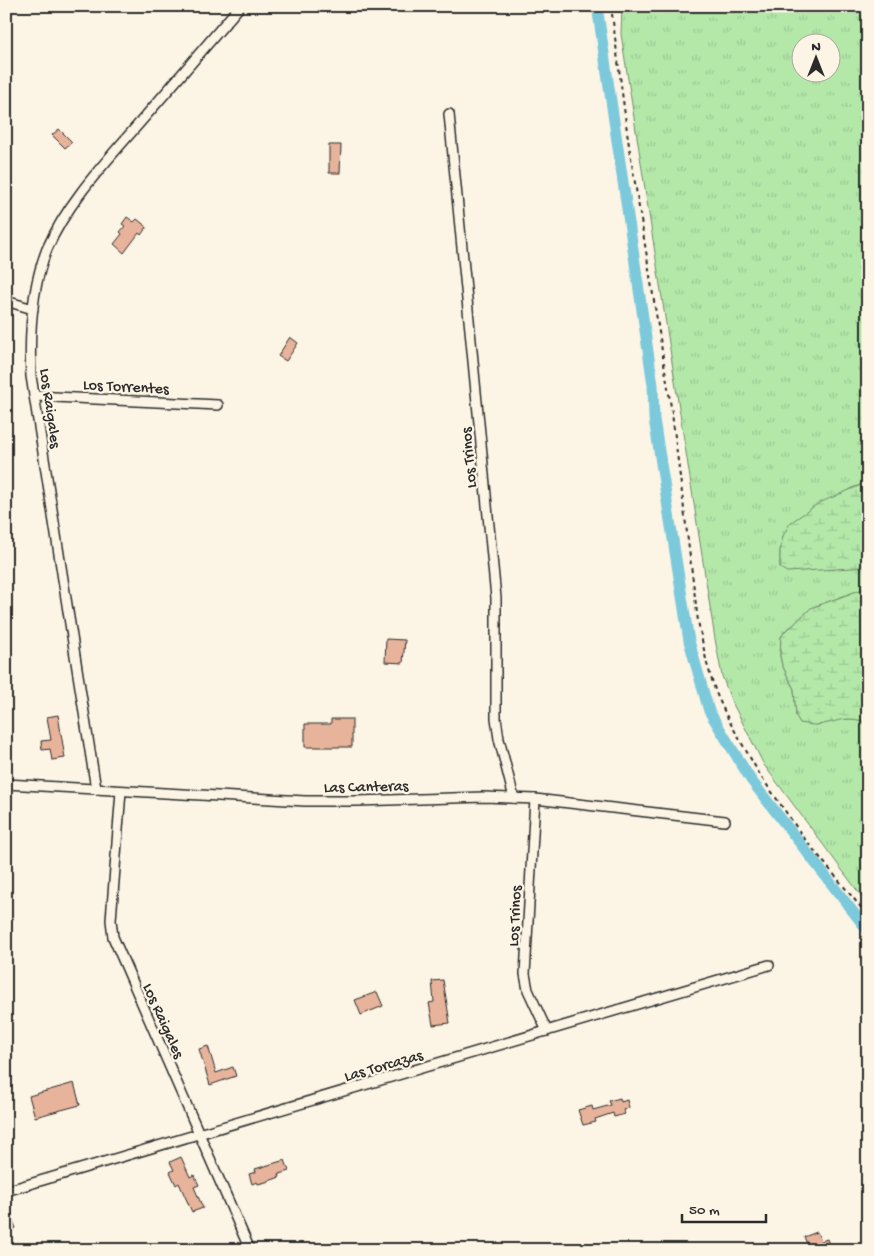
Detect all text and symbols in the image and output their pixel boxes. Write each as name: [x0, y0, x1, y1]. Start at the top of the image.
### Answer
north arrow: [792, 32, 842, 82]
text: N: [811, 39, 821, 56]
street label: Los Raigales: [34, 367, 64, 451]
street label: Los Torrentes: [82, 377, 170, 400]
street label: Los Trinos: [458, 425, 483, 489]
street label: Las Canteras: [323, 778, 410, 799]
street label: Los Trinos: [505, 884, 528, 947]
street label: Los Raigales: [137, 981, 187, 1063]
street label: Las Torcazas: [343, 1047, 426, 1088]
scale bar: [682, 1191, 765, 1223]
text: 50 m: [689, 1202, 720, 1220]

